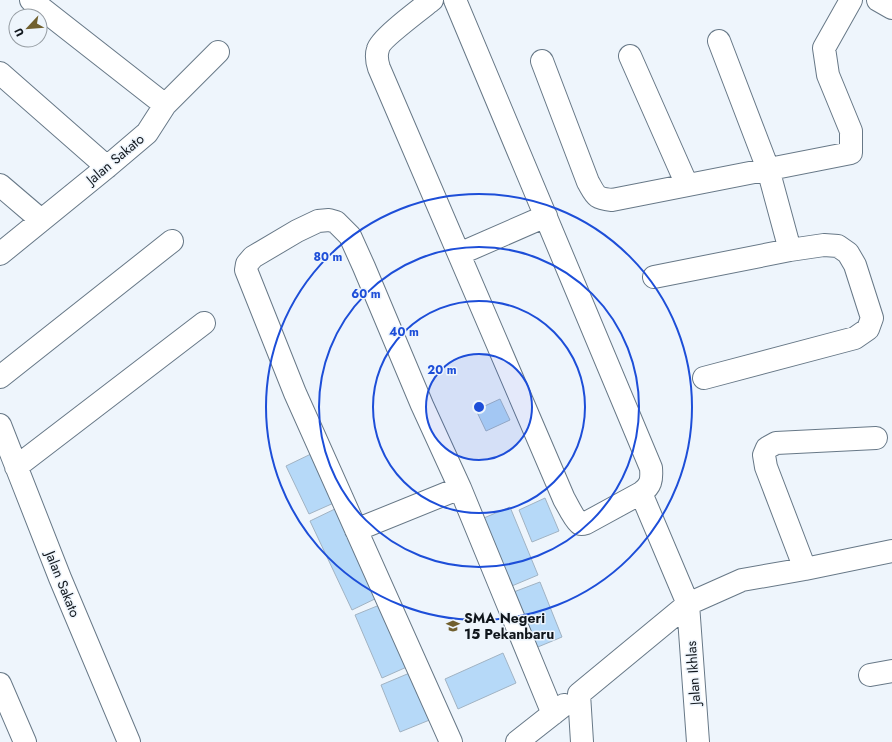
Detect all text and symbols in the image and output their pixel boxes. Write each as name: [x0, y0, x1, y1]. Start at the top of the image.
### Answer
north arrow: [8, 8, 48, 48]
text: U: [10, 25, 28, 39]
street label: Jalan Sakato: [80, 129, 148, 190]
text: 80 m: [314, 248, 343, 266]
text: 60 m: [351, 285, 381, 303]
text: 40 m: [389, 323, 419, 341]
text: 20 m: [427, 361, 457, 379]
centre of rings: [472, 400, 486, 414]
street label: Jalan Sakato: [40, 546, 85, 620]
place label: SMA Negeri 15 Pekanbaru: [464, 608, 554, 644]
school or university icon: SMA Negeri 15 Pekanbaru: [445, 618, 461, 634]
street label: Jalan Ikhlas: [681, 640, 705, 708]

